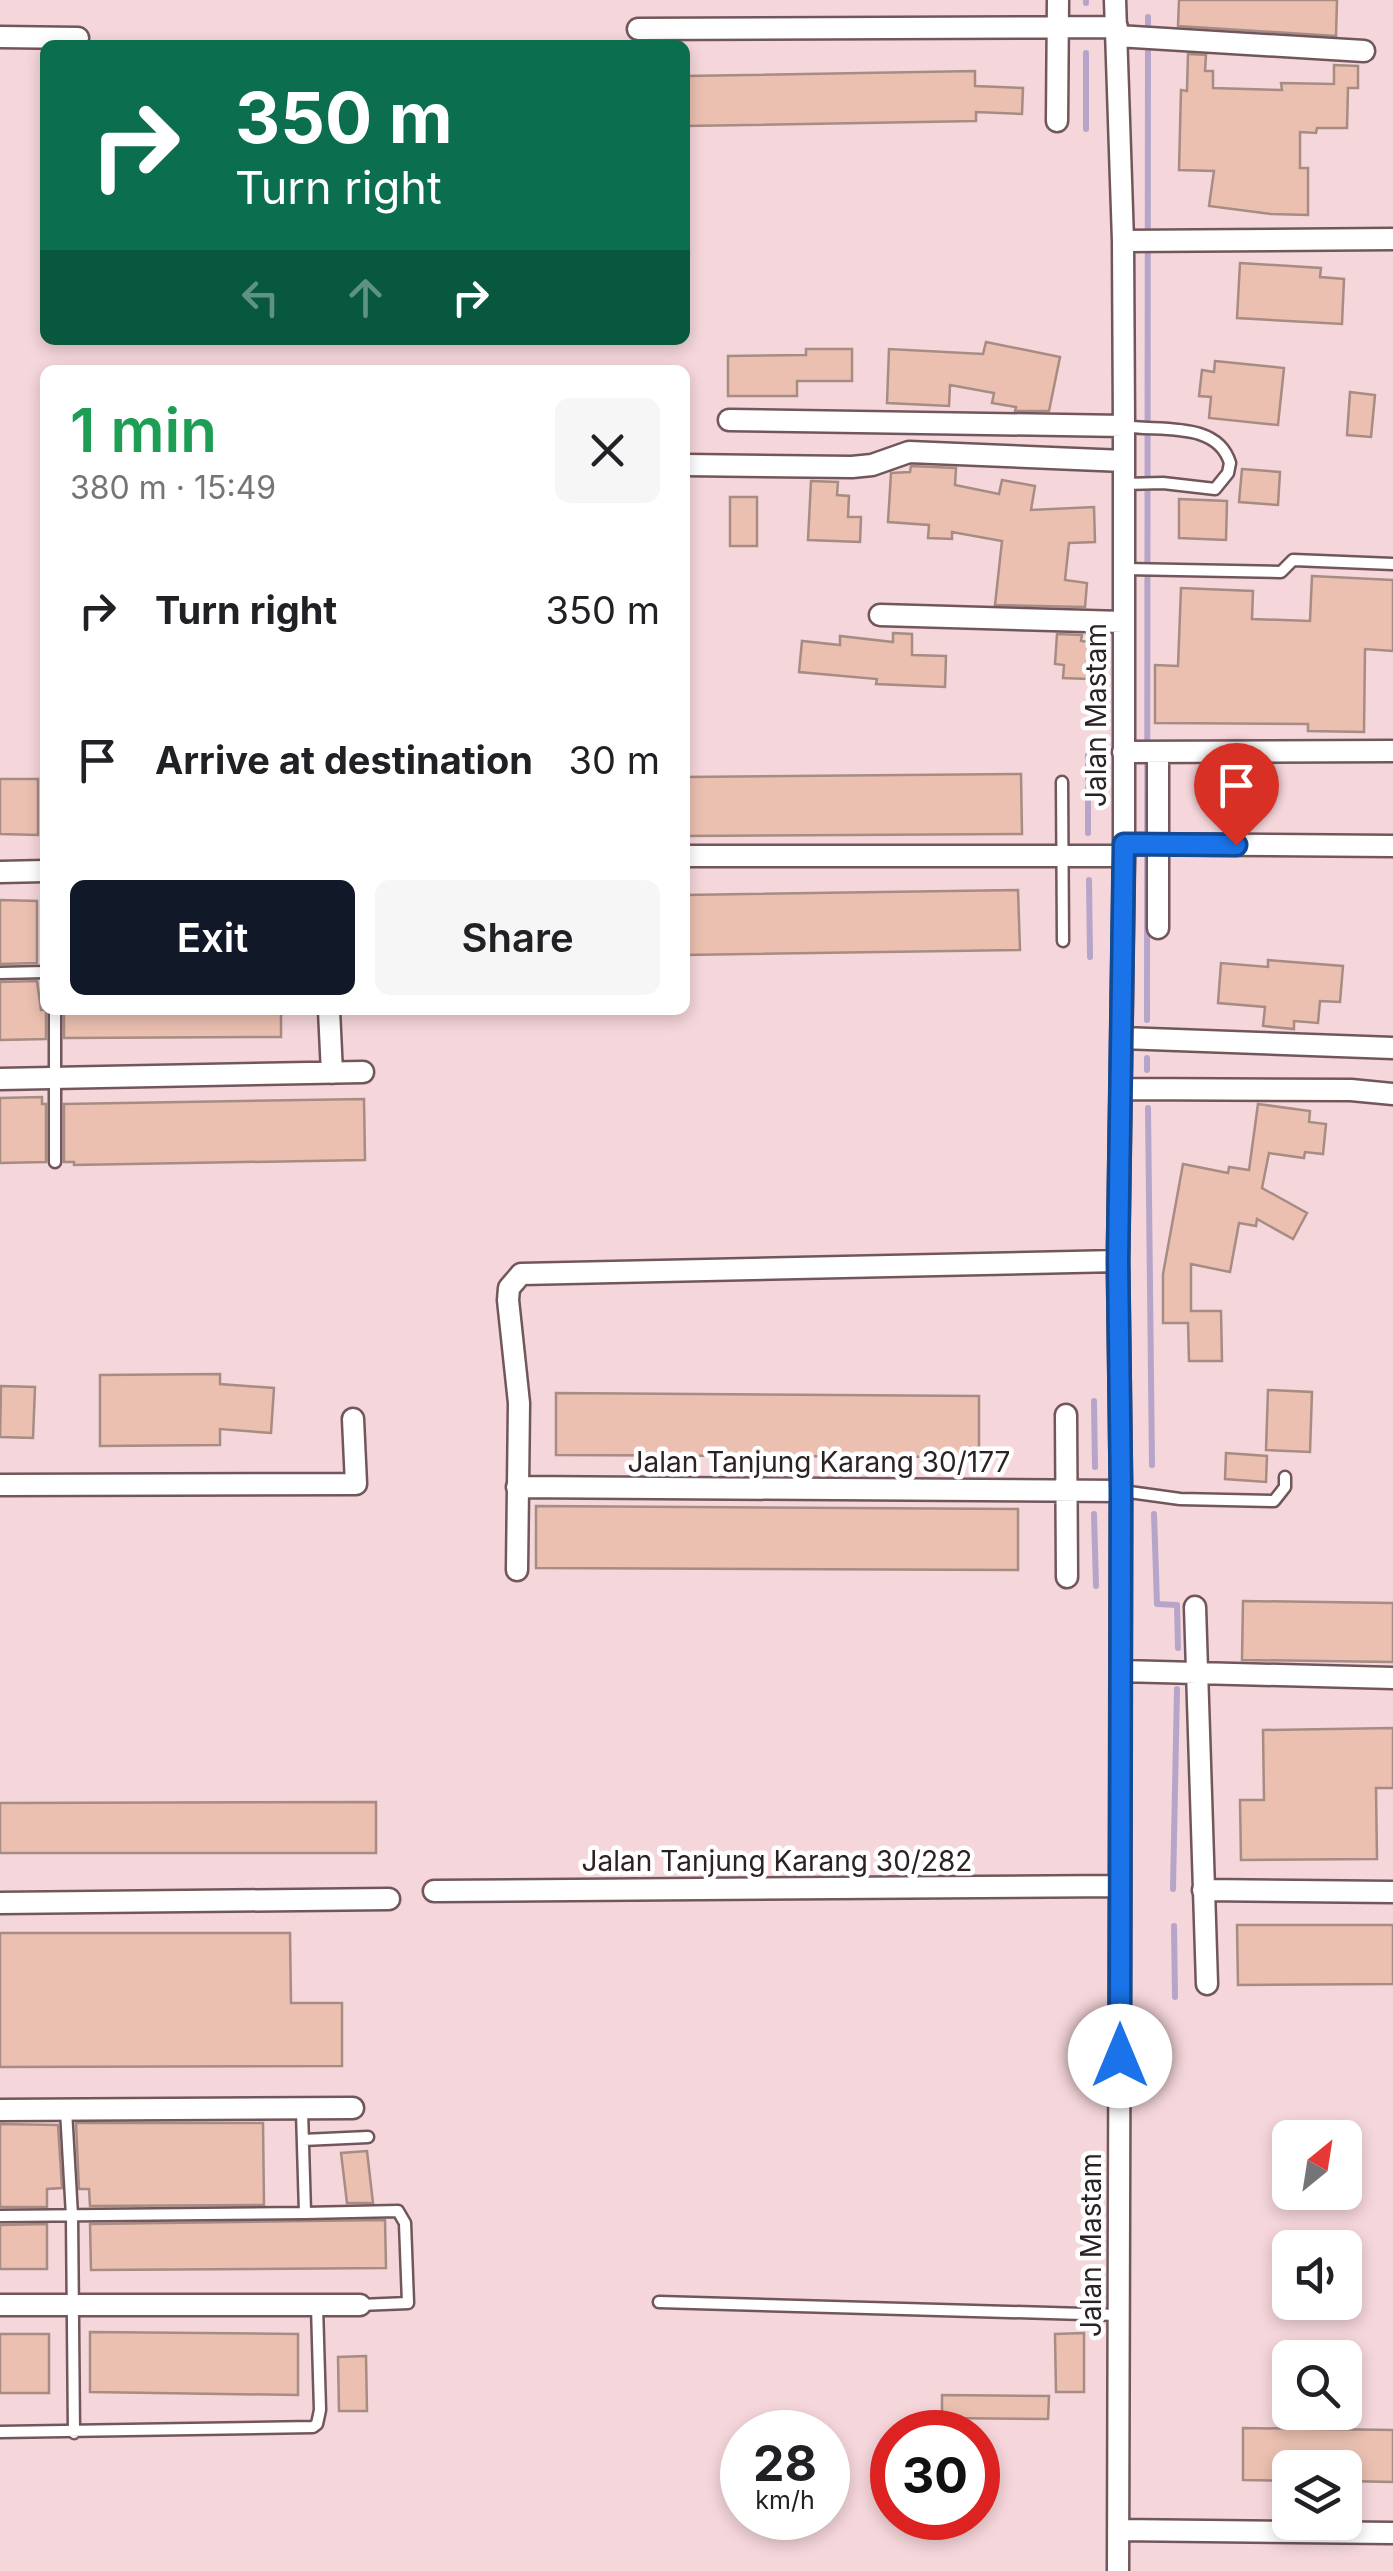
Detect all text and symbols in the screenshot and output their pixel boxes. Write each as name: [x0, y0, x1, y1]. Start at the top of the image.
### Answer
text: 350 m: [235, 75, 453, 160]
icon: right: [70, 80, 200, 210]
text: Turn right: [235, 160, 442, 215]
icon: left: [233, 270, 288, 325]
icon: ahead: [338, 270, 393, 325]
icon: right: [443, 270, 498, 325]
text: 1 min: [70, 394, 217, 466]
button: close: [555, 398, 660, 503]
text: 380 m · 15:49: [70, 468, 276, 507]
icon: right: [70, 583, 125, 638]
text: Turn right: [155, 587, 337, 633]
text: 350 m: [545, 587, 660, 633]
street label: Jalan Mastam: [1079, 623, 1113, 807]
icon: arrive: [70, 733, 125, 788]
text: Arrive at destination: [155, 737, 533, 783]
text: 30 m: [569, 737, 660, 783]
pin: [1194, 743, 1279, 846]
icon: arrive: [1209, 758, 1264, 813]
button: Exit: [70, 880, 355, 995]
button: Share: [375, 880, 660, 995]
street label: Jalan Tanjung Karang 30/177: [628, 1445, 1010, 1479]
street label: Jalan Tanjung Karang 30/282: [582, 1844, 972, 1878]
position arrow: [1068, 2004, 1172, 2108]
north arrow: [1272, 2120, 1362, 2210]
map controls: [1272, 2120, 1362, 2540]
street label: Jalan Mastam: [1074, 2153, 1108, 2337]
button: sound: [1272, 2230, 1362, 2320]
button: search: [1272, 2340, 1362, 2430]
speed limit sign: 30: [870, 2410, 1000, 2540]
text: 28: [753, 2433, 817, 2493]
button: layers: [1272, 2450, 1362, 2540]
text: km/h: [755, 2485, 815, 2515]

